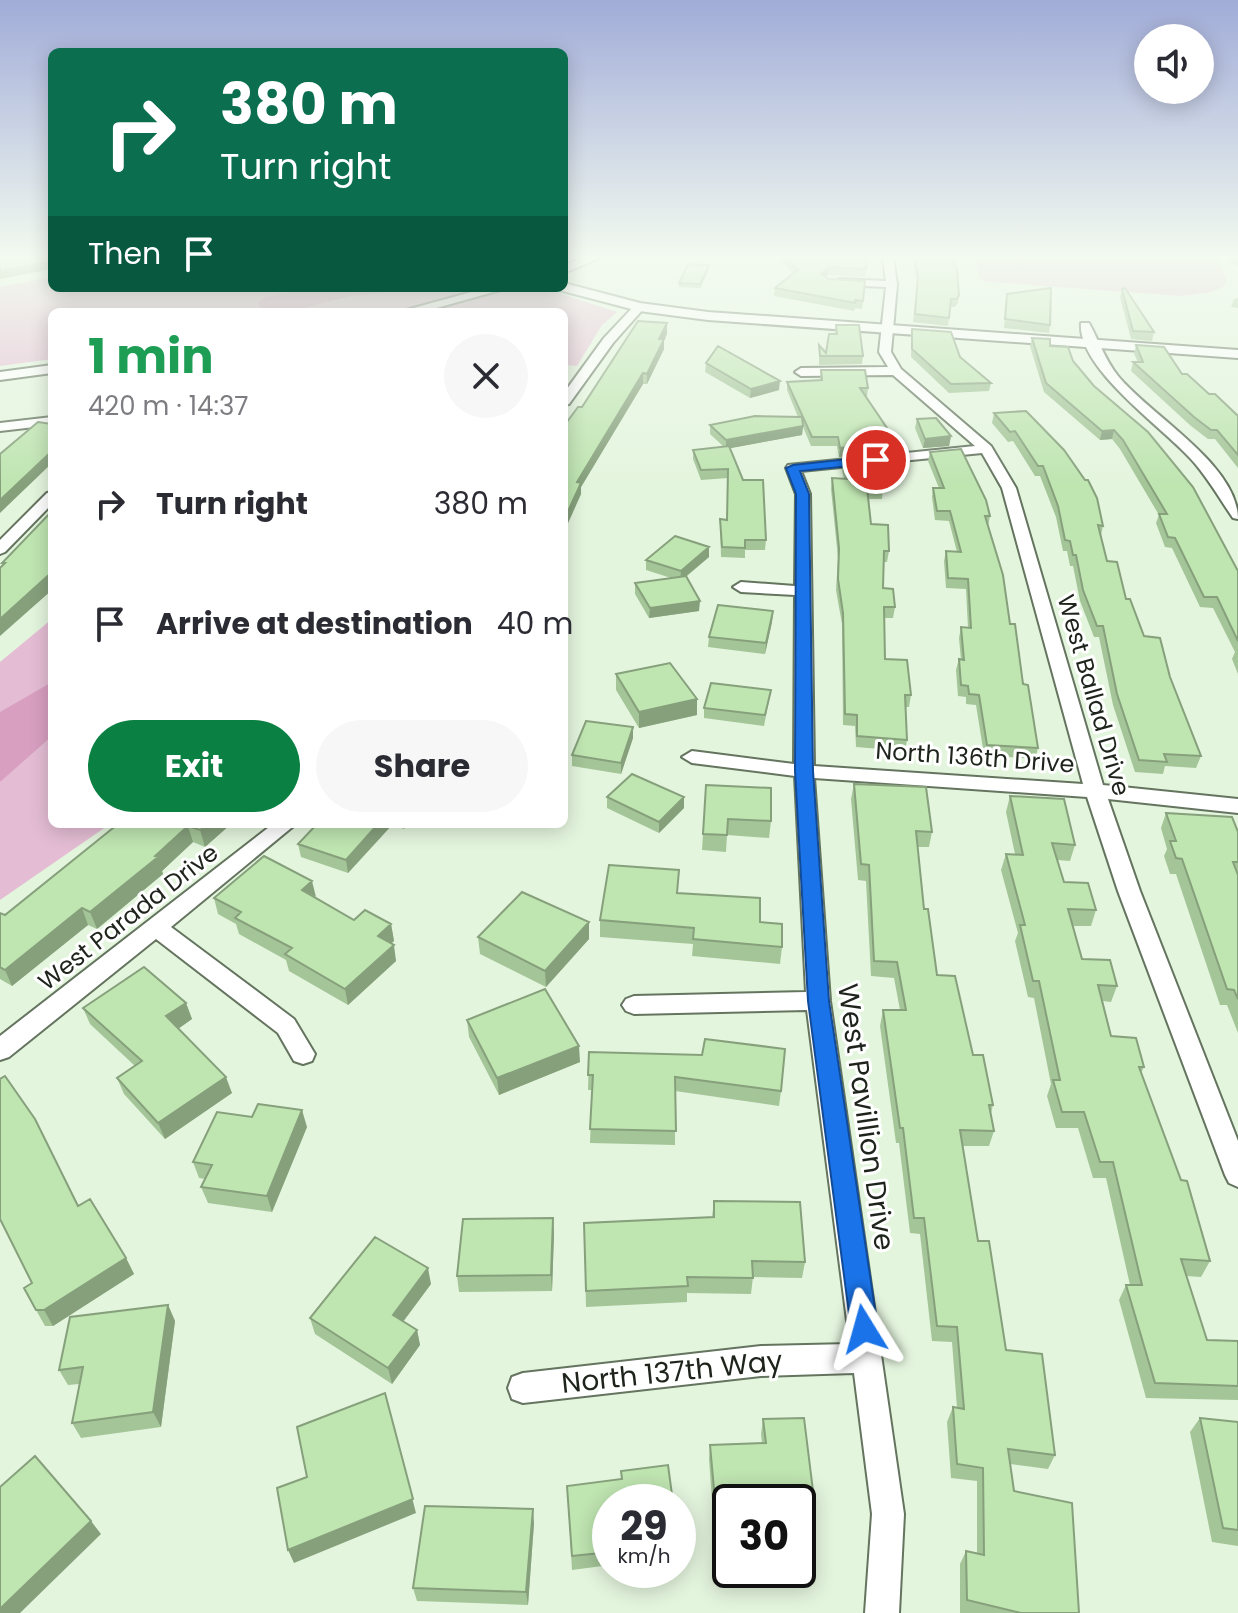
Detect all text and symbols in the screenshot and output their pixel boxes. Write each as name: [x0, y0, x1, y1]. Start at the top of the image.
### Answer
map controls: [1134, 24, 1214, 104]
button: sound: [1134, 24, 1214, 104]
text: 380 m: [220, 65, 398, 144]
icon: right: [88, 80, 192, 184]
text: Turn right: [220, 141, 391, 192]
text: Then: [88, 232, 161, 275]
icon: arrive: [177, 232, 221, 276]
text: 1 min: [88, 323, 214, 390]
button: close: [444, 334, 528, 418]
text: 420 m · 14:37: [88, 388, 248, 424]
pin: [842, 426, 910, 494]
icon: arrive: [854, 438, 898, 482]
icon: right: [88, 482, 132, 526]
text: Turn right: [156, 482, 308, 525]
text: 380 m: [434, 482, 528, 525]
street label: West Ballad Drive: [1050, 591, 1138, 799]
icon: arrive: [88, 602, 132, 646]
text: Arrive at destination: [156, 602, 473, 645]
text: 40 m: [497, 602, 573, 645]
button: Exit: [88, 720, 300, 812]
button: Share: [316, 720, 528, 812]
street label: North 136th Drive: [874, 734, 1076, 780]
street label: West Parada Drive: [31, 836, 225, 998]
street label: West Pavillion Drive: [828, 981, 904, 1253]
position arrow: [822, 1287, 906, 1371]
street label: North 137th Way: [560, 1341, 785, 1403]
speed limit sign: 30: [712, 1484, 816, 1588]
text: 29: [620, 1498, 668, 1554]
text: km/h: [617, 1542, 671, 1570]

